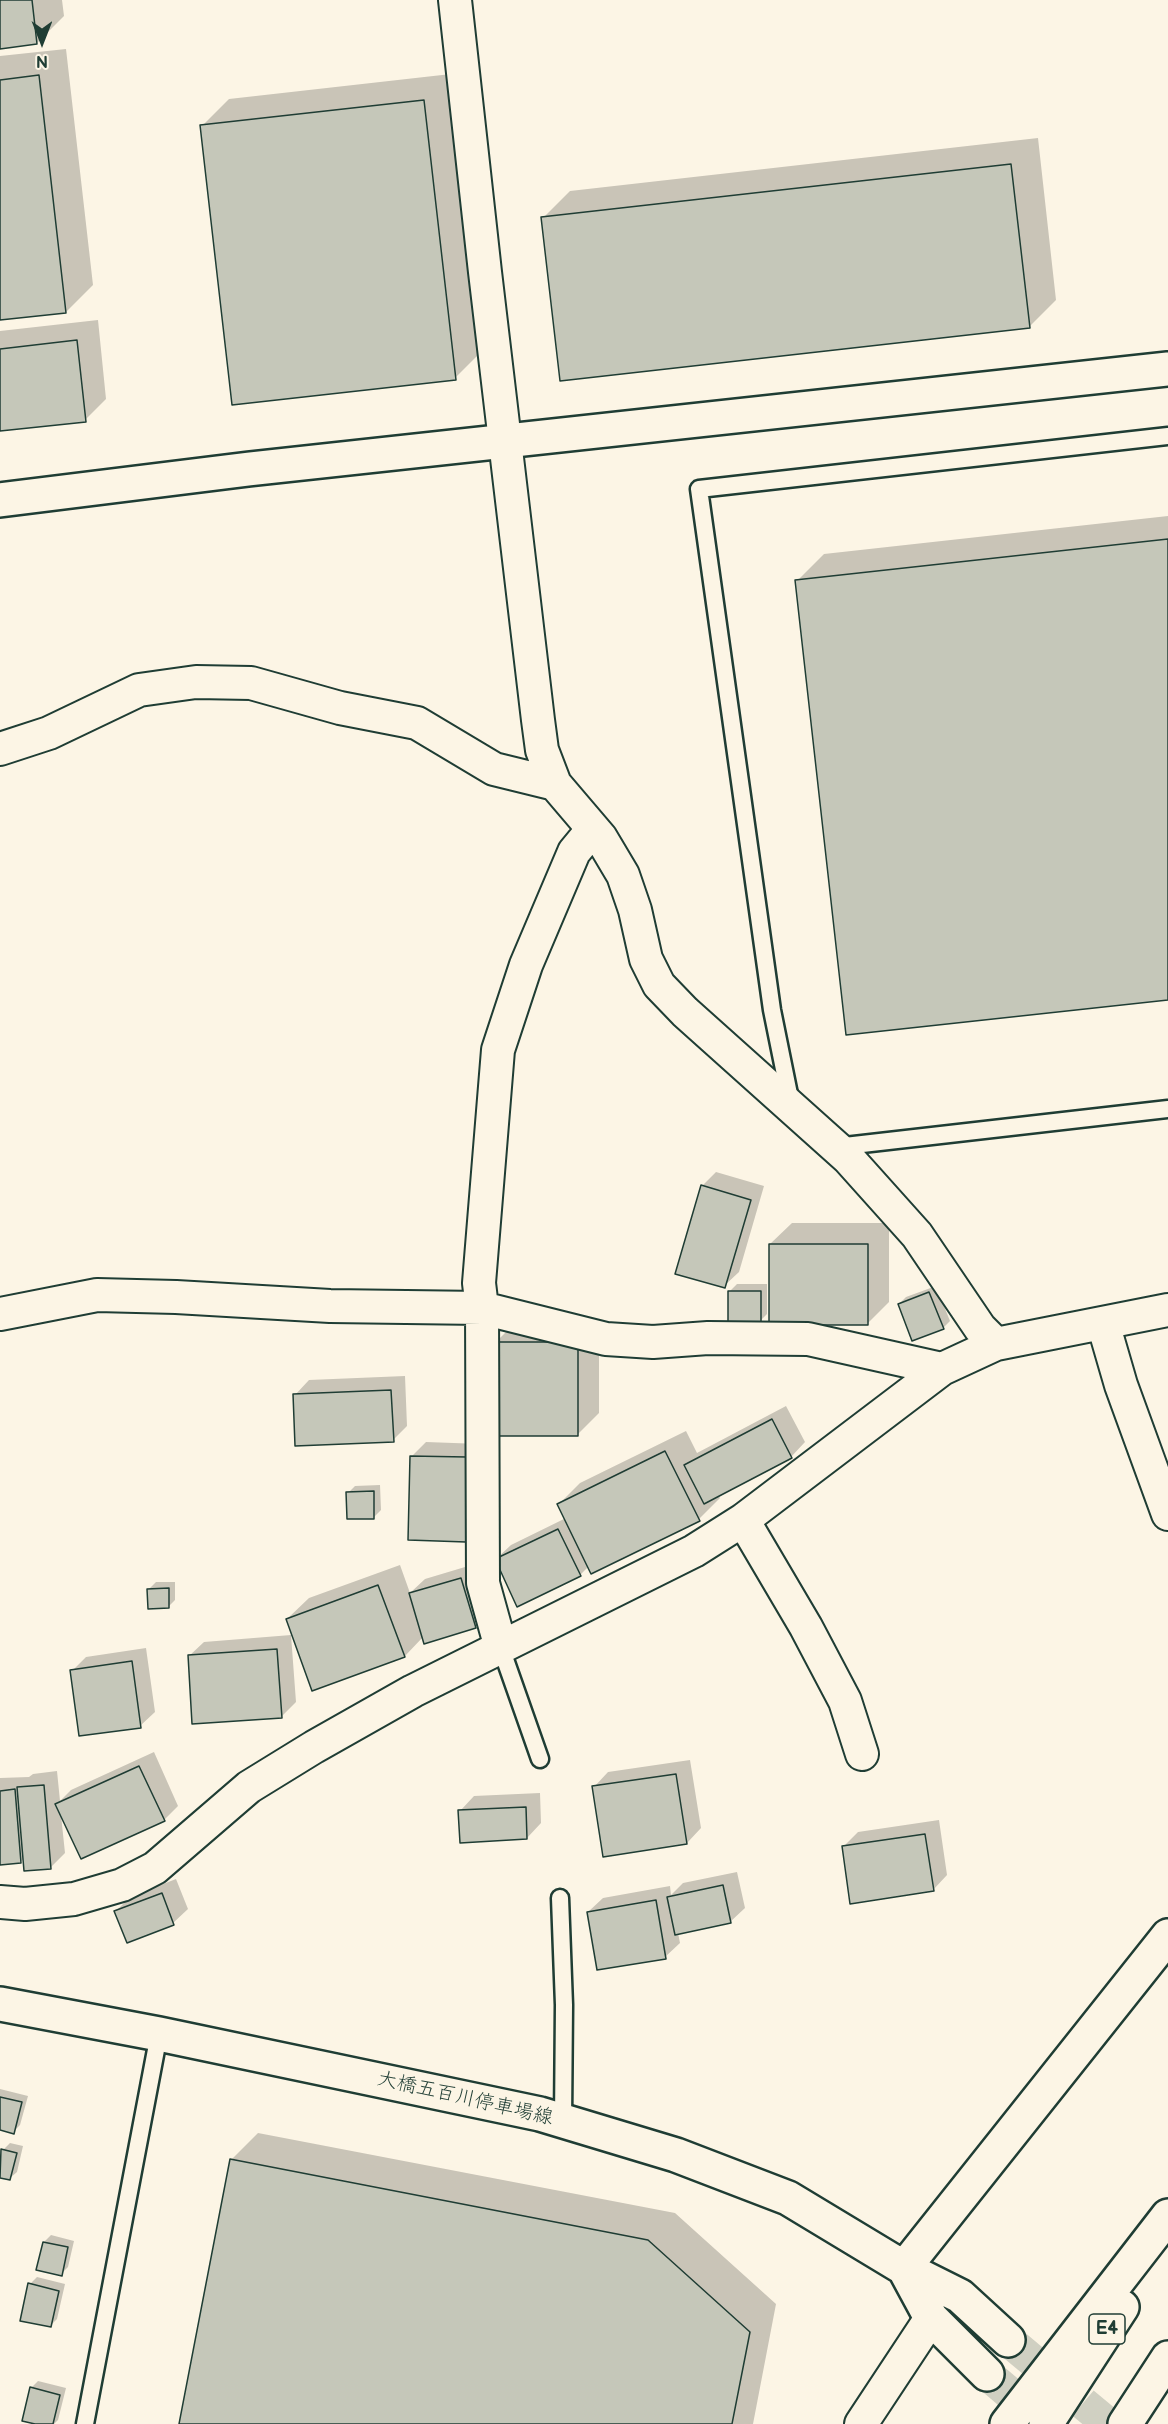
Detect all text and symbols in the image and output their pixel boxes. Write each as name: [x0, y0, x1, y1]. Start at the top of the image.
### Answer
north arrow: [12, 12, 72, 72]
text: N: [36, 51, 48, 70]
street label: 大橋五百川停車場線: [375, 2067, 555, 2131]
road number: E4: [1089, 2314, 1125, 2344]

